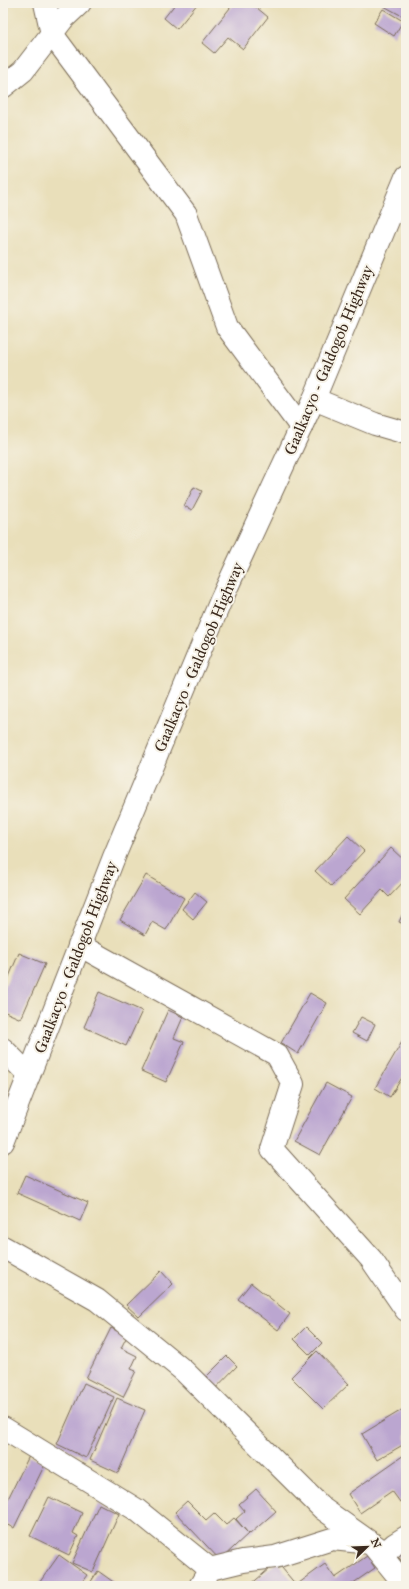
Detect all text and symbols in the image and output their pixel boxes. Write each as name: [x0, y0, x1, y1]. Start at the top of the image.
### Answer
street label: Gaalkacyo - Galdogob Highway: [280, 262, 378, 458]
street label: Gaalkacyo - Galdogob Highway: [150, 559, 248, 755]
street label: Gaalkacyo - Galdogob Highway: [30, 858, 122, 1056]
north arrow: [347, 1527, 387, 1567]
text: N: [368, 1536, 384, 1551]

